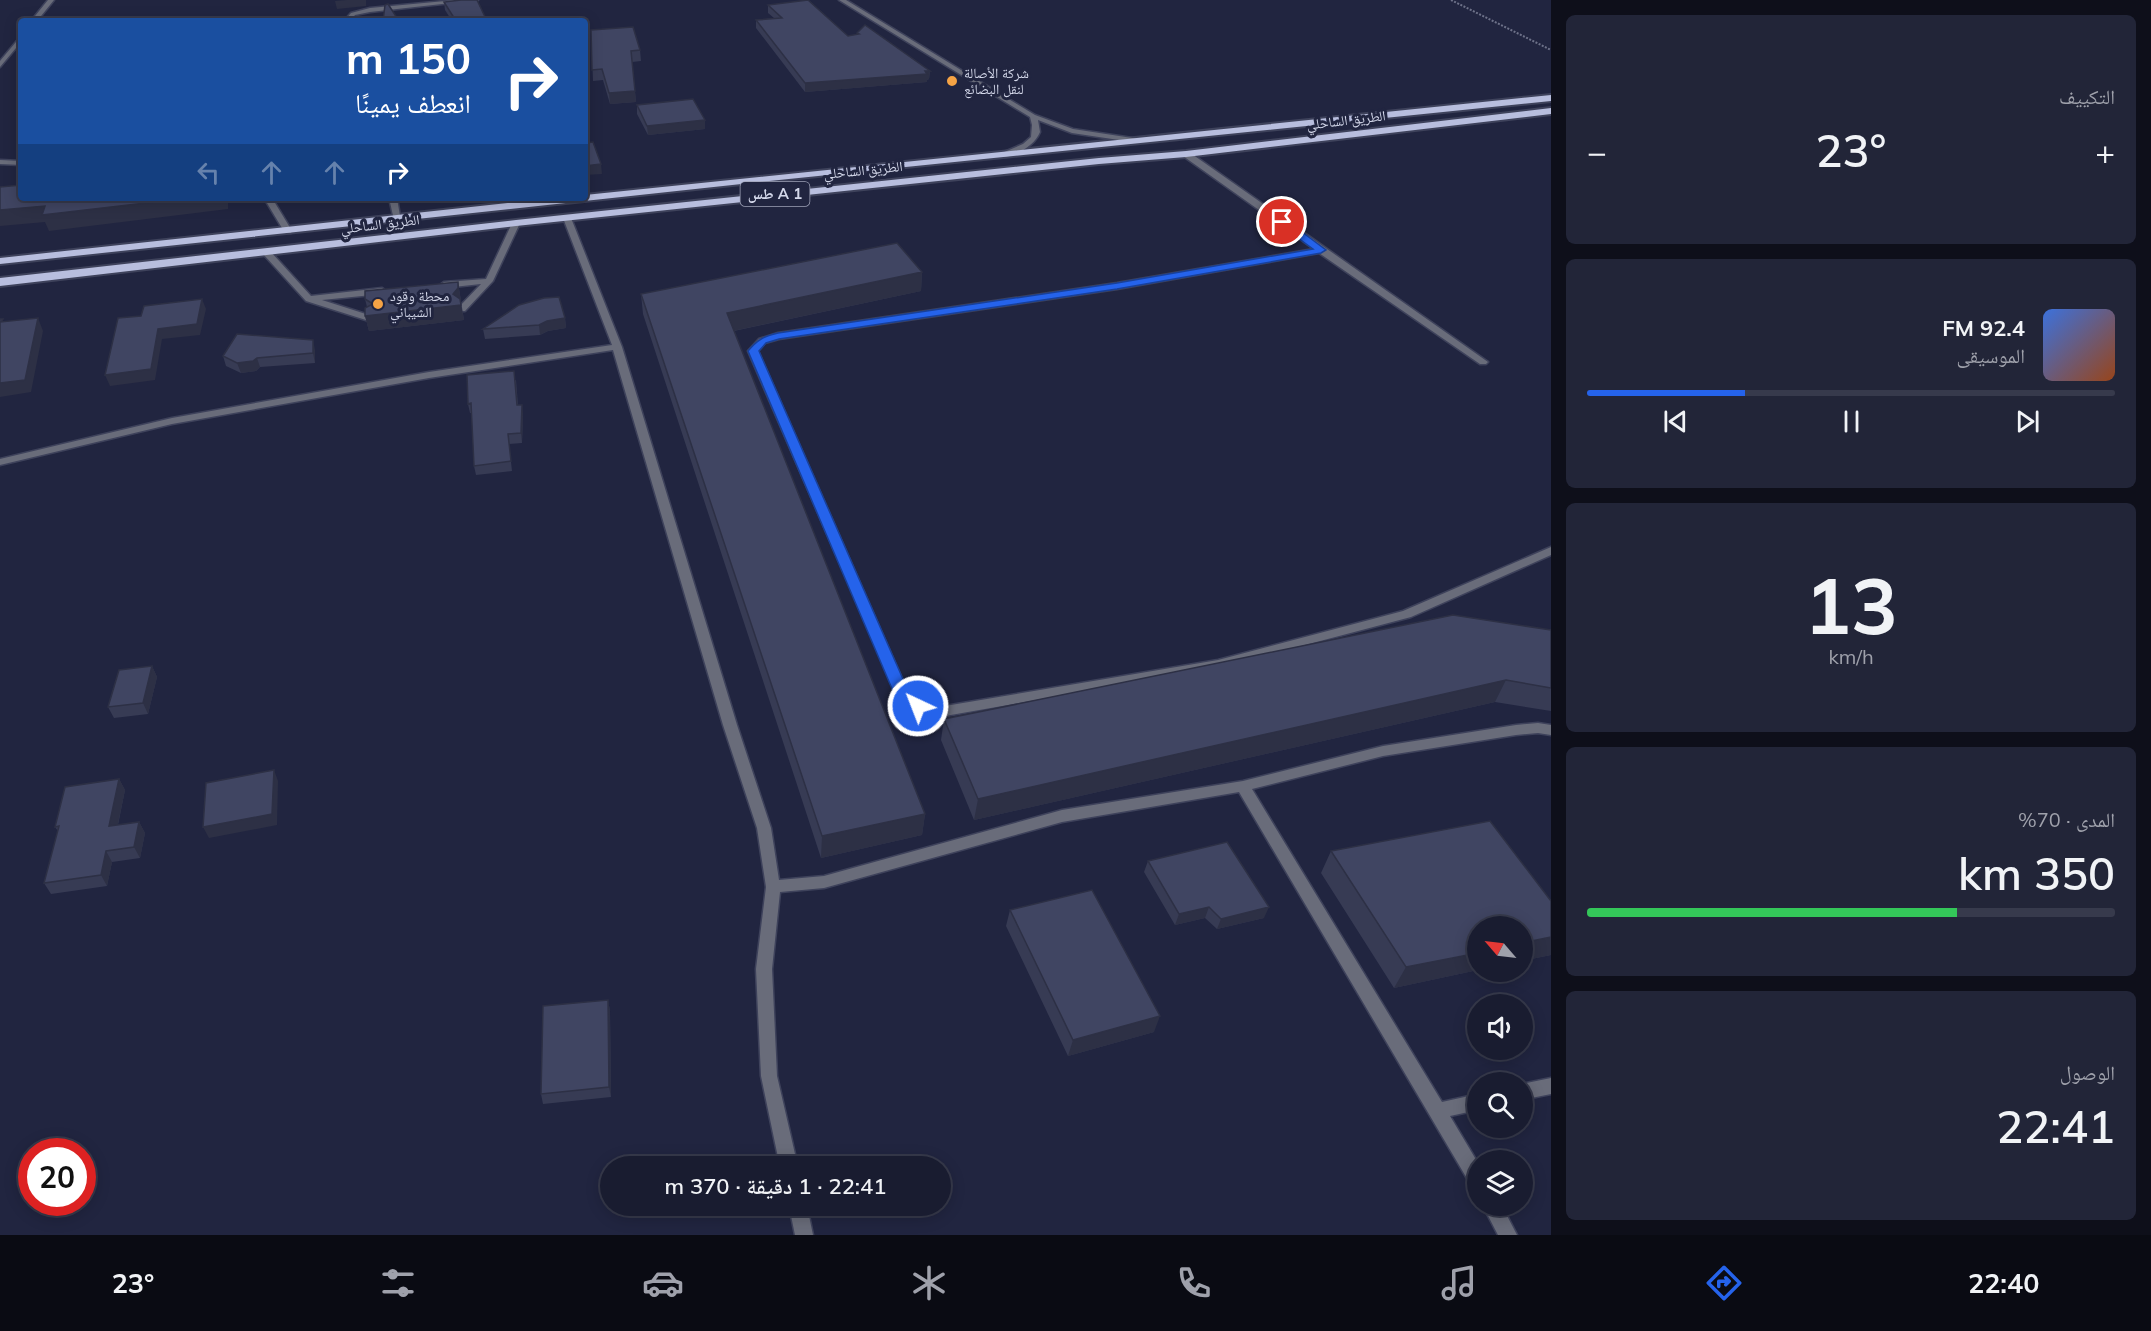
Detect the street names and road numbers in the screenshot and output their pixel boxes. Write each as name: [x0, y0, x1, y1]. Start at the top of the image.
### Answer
street label: الطريق الساحلي: [1306, 106, 1387, 136]
street label: الطريق الساحلي: [823, 157, 904, 186]
road number: طس A 1: [740, 182, 810, 206]
street label: الطريق الساحلي: [340, 210, 421, 240]

